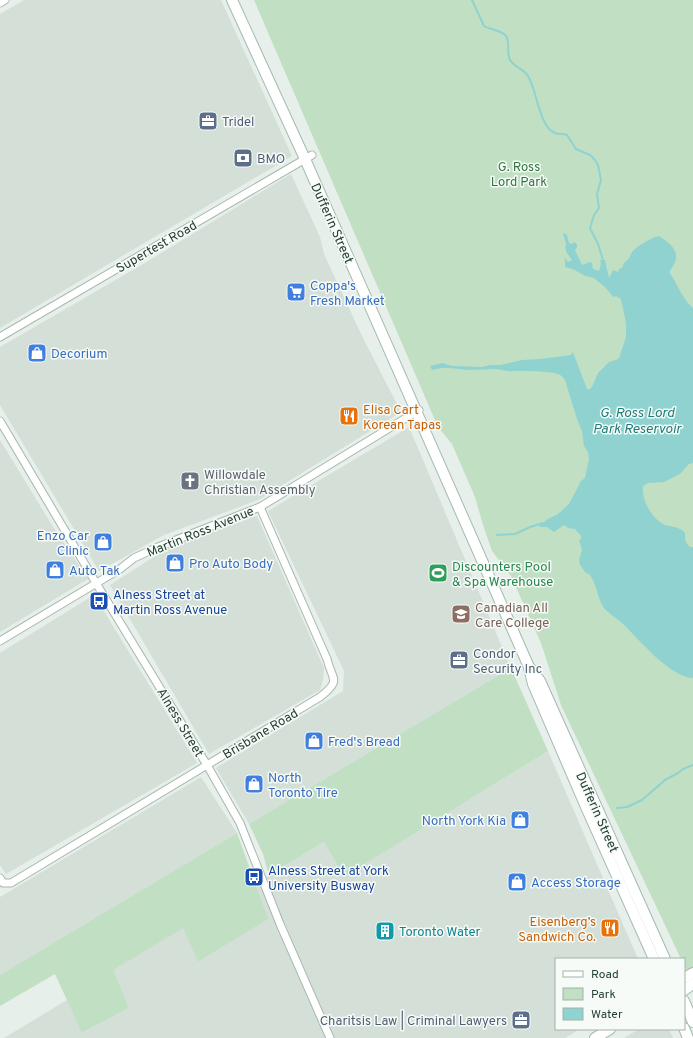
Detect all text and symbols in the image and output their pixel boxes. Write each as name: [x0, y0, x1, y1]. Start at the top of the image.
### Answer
office icon: Tridel: [197, 110, 219, 132]
place label: Tridel: [222, 115, 254, 131]
bank icon: BMO: [232, 147, 254, 169]
place label: BMO: [257, 152, 285, 168]
park label: G. Ross Lord Park: [491, 160, 547, 191]
street label: Dufferin Street: [306, 181, 356, 267]
street label: Supertest Road: [114, 218, 200, 277]
place label: Coppa's Fresh Market: [310, 279, 385, 310]
supermarket icon: Coppa's Fresh Market: [285, 281, 307, 303]
shop icon: Decorium: [26, 342, 48, 364]
place label: Decorium: [51, 347, 107, 363]
place label: Elisa Cart Korean Tapas: [363, 403, 441, 434]
restaurant icon: Elisa Cart Korean Tapas: [338, 405, 360, 427]
water label: G. Ross Lord Park Reservoir: [593, 405, 683, 438]
place label: Willowdale Christian Assembly: [204, 468, 316, 499]
church icon: Willowdale Christian Assembly: [179, 470, 201, 492]
street label: Martin Ross Avenue: [145, 504, 257, 562]
place label: Enzo Car Clinic: [37, 529, 89, 560]
shop icon: Enzo Car Clinic: [92, 531, 114, 553]
shop icon: Pro Auto Body: [164, 552, 186, 574]
place label: Pro Auto Body: [189, 557, 273, 573]
shop icon: Auto Tak: [44, 559, 66, 581]
place label: Discounters Pool & Spa Warehouse: [452, 560, 553, 591]
sports icon: Discounters Pool & Spa Warehouse: [427, 562, 449, 584]
place label: Auto Tak: [69, 564, 120, 580]
place label: Alness Street at Martin Ross Avenue: [113, 588, 227, 619]
bus stop icon: Alness Street at Martin Ross Avenue: [88, 590, 110, 612]
place label: Canadian All Care College: [475, 601, 549, 632]
school or university icon: Canadian All Care College: [450, 603, 472, 625]
place label: Condor Security Inc: [473, 647, 542, 678]
office icon: Condor Security Inc: [448, 649, 470, 671]
street label: Alness Street: [152, 686, 206, 761]
street label: Brisbane Road: [220, 706, 302, 763]
shop icon: Fred's Bread: [303, 730, 325, 752]
place label: Fred's Bread: [328, 735, 400, 751]
street label: Dufferin Street: [571, 770, 621, 856]
place label: North Toronto Tire: [268, 771, 338, 802]
shop icon: North Toronto Tire: [243, 773, 265, 795]
shop icon: North York Kia: [509, 809, 531, 831]
place label: North York Kia: [422, 814, 506, 830]
place label: Alness Street at York University Busway: [268, 864, 389, 895]
bus stop icon: Alness Street at York University Busway: [243, 866, 265, 888]
shop icon: Access Storage: [506, 871, 528, 893]
place label: Access Storage: [531, 876, 621, 892]
place label: Eisenberg’s Sandwich Co.: [518, 915, 596, 946]
restaurant icon: Eisenberg’s Sandwich Co.: [599, 917, 621, 939]
building icon: Toronto Water: [374, 920, 396, 942]
place label: Toronto Water: [399, 925, 481, 941]
legend: [555, 958, 685, 1030]
text: Road: [591, 967, 619, 983]
text: Park: [591, 987, 616, 1003]
text: Water: [591, 1007, 623, 1023]
office icon: Charitsis Law | Criminal Lawyers: [510, 1009, 532, 1031]
place label: Charitsis Law | Criminal Lawyers: [320, 1010, 507, 1030]

